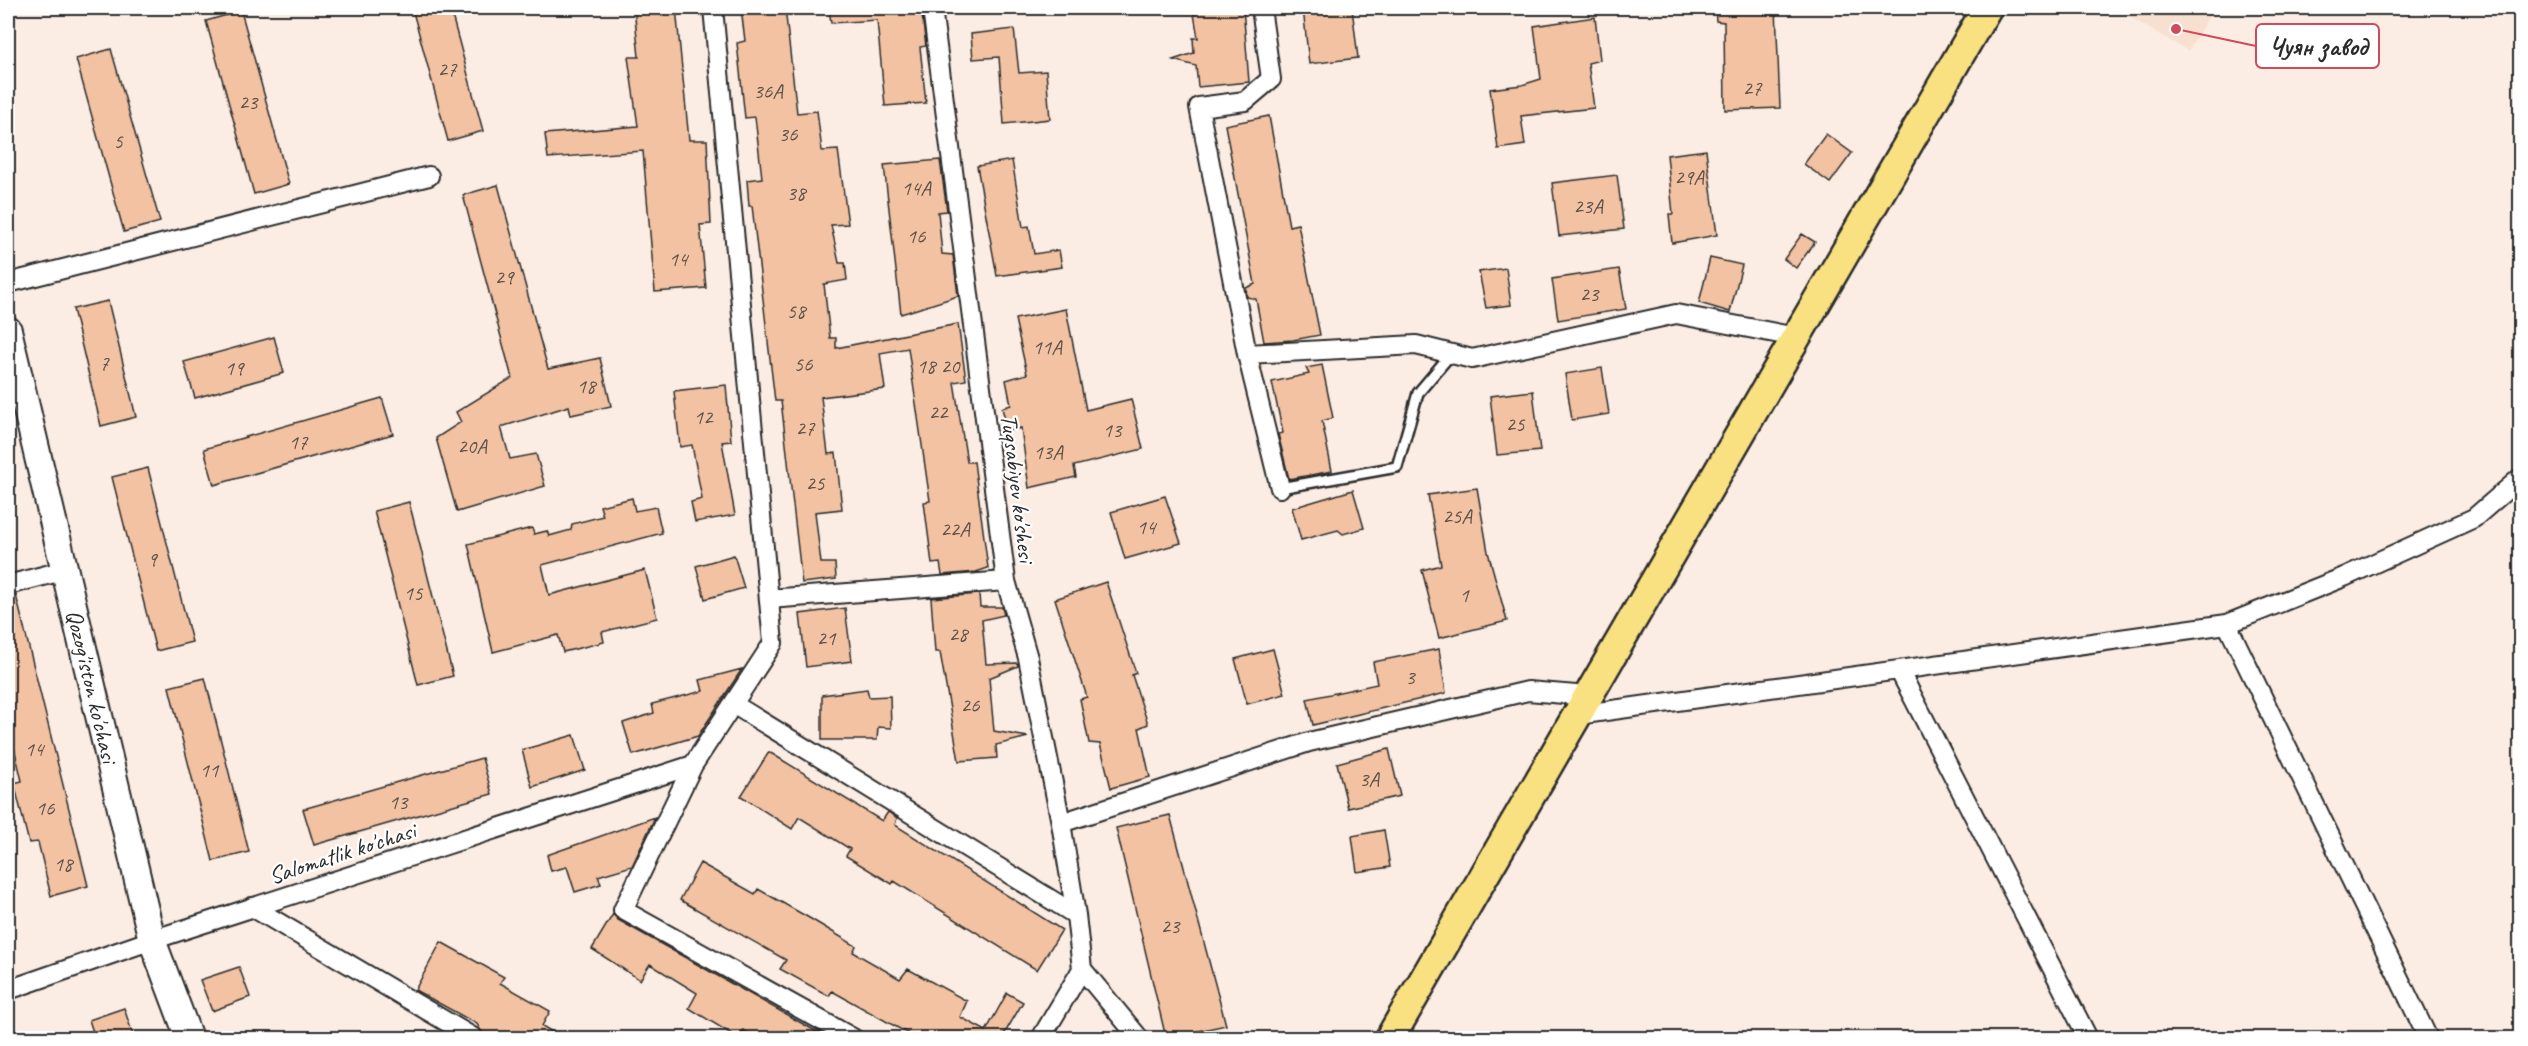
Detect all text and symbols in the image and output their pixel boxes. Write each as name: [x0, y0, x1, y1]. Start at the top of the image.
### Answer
callout: Чуян завод: [2256, 24, 2379, 68]
text: Чуян завод: [2268, 30, 2371, 63]
house number: 27: [438, 56, 458, 82]
house number: 27: [1743, 75, 1763, 101]
house number: 36A: [753, 78, 784, 104]
house number: 23: [239, 89, 259, 115]
house number: 36: [779, 121, 798, 147]
house number: 5: [113, 128, 124, 154]
house number: 29A: [1674, 164, 1705, 190]
house number: 14A: [901, 175, 932, 201]
house number: 38: [787, 180, 808, 206]
house number: 23A: [1573, 193, 1604, 219]
house number: 16: [907, 223, 926, 249]
house number: 14: [669, 246, 690, 272]
house number: 29: [495, 264, 515, 290]
house number: 23: [1580, 281, 1600, 307]
house number: 58: [787, 298, 808, 324]
house number: 11A: [1032, 334, 1063, 360]
house number: 7: [99, 350, 110, 376]
house number: 56: [794, 351, 813, 377]
house number: 18 20: [917, 353, 961, 379]
house number: 19: [225, 355, 245, 381]
house number: 18: [577, 373, 598, 399]
house number: 22: [929, 399, 949, 425]
house number: 12: [694, 404, 714, 430]
house number: 25: [1506, 411, 1526, 437]
street label: Tuqsabiyev ko'shesi: [994, 412, 1042, 566]
house number: 27: [796, 415, 816, 441]
house number: 13: [1103, 417, 1123, 443]
house number: 17: [289, 429, 309, 455]
house number: 20A: [457, 433, 488, 459]
house number: 13A: [1033, 439, 1064, 465]
house number: 25: [806, 470, 826, 496]
house number: 25A: [1442, 503, 1473, 529]
house number: 14: [1137, 514, 1158, 540]
house number: 22A: [940, 516, 971, 542]
house number: 9: [147, 546, 158, 572]
house number: 15: [404, 580, 424, 606]
house number: 1: [1459, 582, 1470, 608]
street label: Qozog'iston ko'chasi: [60, 607, 125, 768]
house number: 28: [949, 621, 970, 647]
house number: 21: [817, 625, 837, 651]
house number: 3: [1405, 664, 1416, 690]
house number: 26: [961, 692, 980, 718]
house number: 14: [25, 736, 46, 762]
house number: 11: [200, 757, 220, 783]
house number: 3A: [1359, 766, 1380, 792]
house number: 13: [389, 789, 409, 815]
house number: 16: [36, 795, 55, 821]
street label: Salomatlik ko'chasi: [265, 814, 422, 891]
house number: 18: [54, 851, 75, 877]
house number: 23: [1161, 913, 1181, 939]

